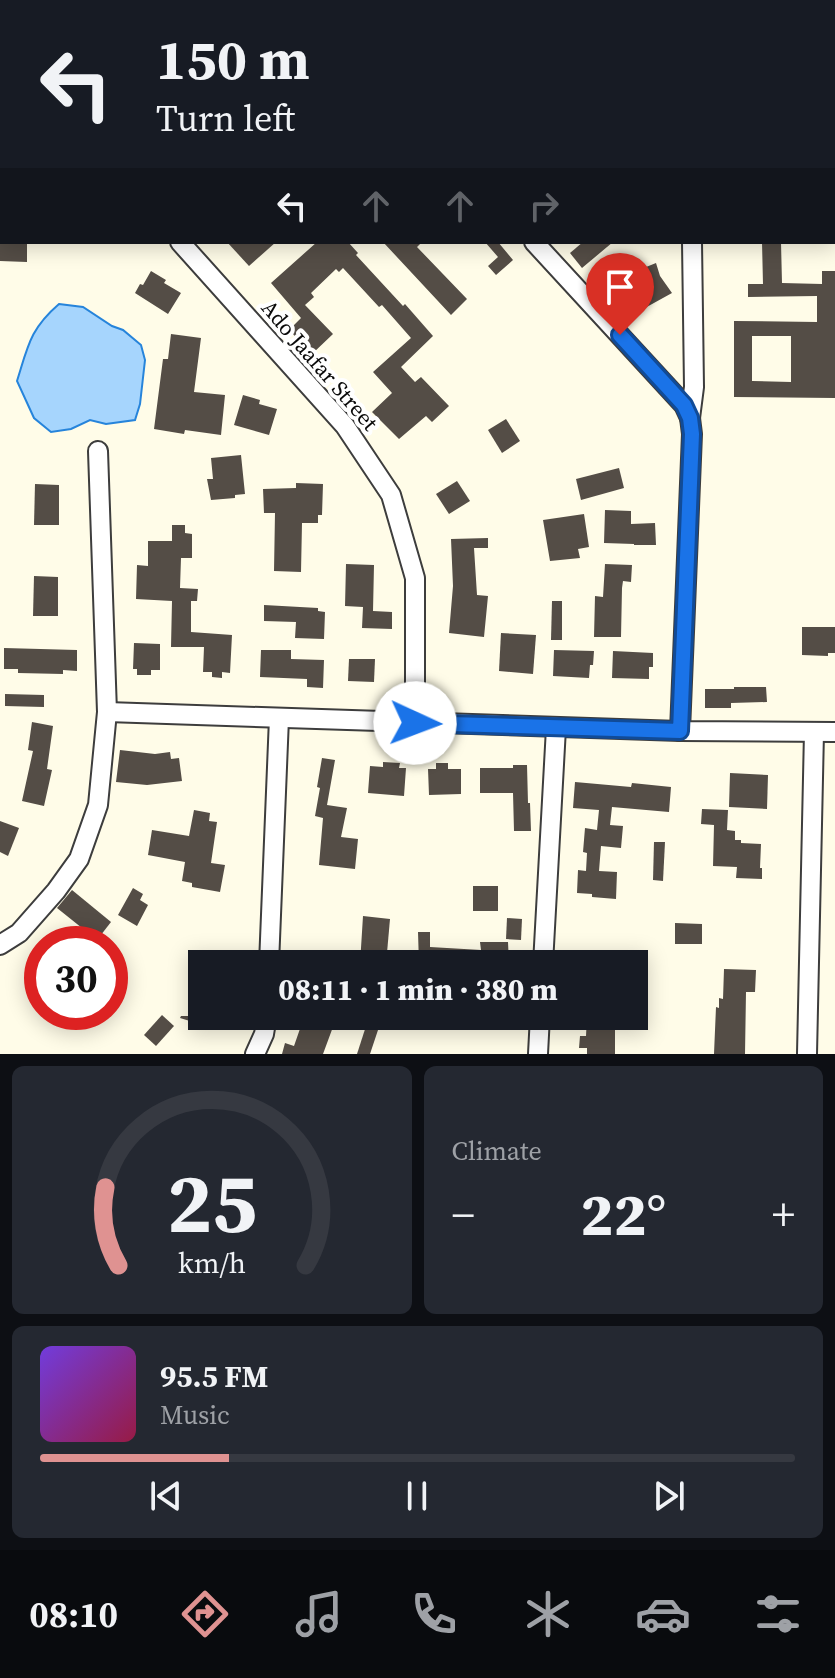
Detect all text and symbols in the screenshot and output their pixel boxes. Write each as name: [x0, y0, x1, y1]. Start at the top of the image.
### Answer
text: 150 m: [156, 21, 310, 98]
icon: left: [24, 32, 128, 136]
text: Turn left: [156, 94, 295, 143]
icon: left: [270, 184, 314, 228]
icon: ahead: [354, 184, 398, 228]
icon: ahead: [438, 184, 482, 228]
icon: right: [522, 184, 566, 228]
pin: [586, 253, 654, 335]
icon: arrive: [598, 265, 642, 309]
street label: Ado Jaafar Street: [255, 293, 386, 437]
position arrow: [373, 681, 457, 765]
speed limit sign: 30: [24, 926, 128, 1030]
text: 08:11 · 1 min · 380 m: [278, 969, 558, 1010]
text: Climate: [452, 1133, 542, 1169]
text: 25: [167, 1146, 257, 1260]
text: 22°: [580, 1173, 666, 1255]
text: −: [452, 1184, 475, 1245]
text: +: [772, 1184, 795, 1245]
text: km/h: [178, 1243, 246, 1283]
text: 95.5 FM: [160, 1356, 268, 1397]
text: Music: [160, 1397, 230, 1433]
icon: previous: [144, 1474, 188, 1518]
icon: pause: [395, 1474, 439, 1518]
icon: next: [647, 1474, 691, 1518]
icon: directions: [177, 1586, 233, 1642]
icon: music: [291, 1586, 347, 1642]
icon: phone: [406, 1586, 462, 1642]
icon: climate: [520, 1586, 576, 1642]
icon: car: [635, 1586, 691, 1642]
icon: filters: [750, 1586, 806, 1642]
text: 08:10: [29, 1590, 118, 1639]

